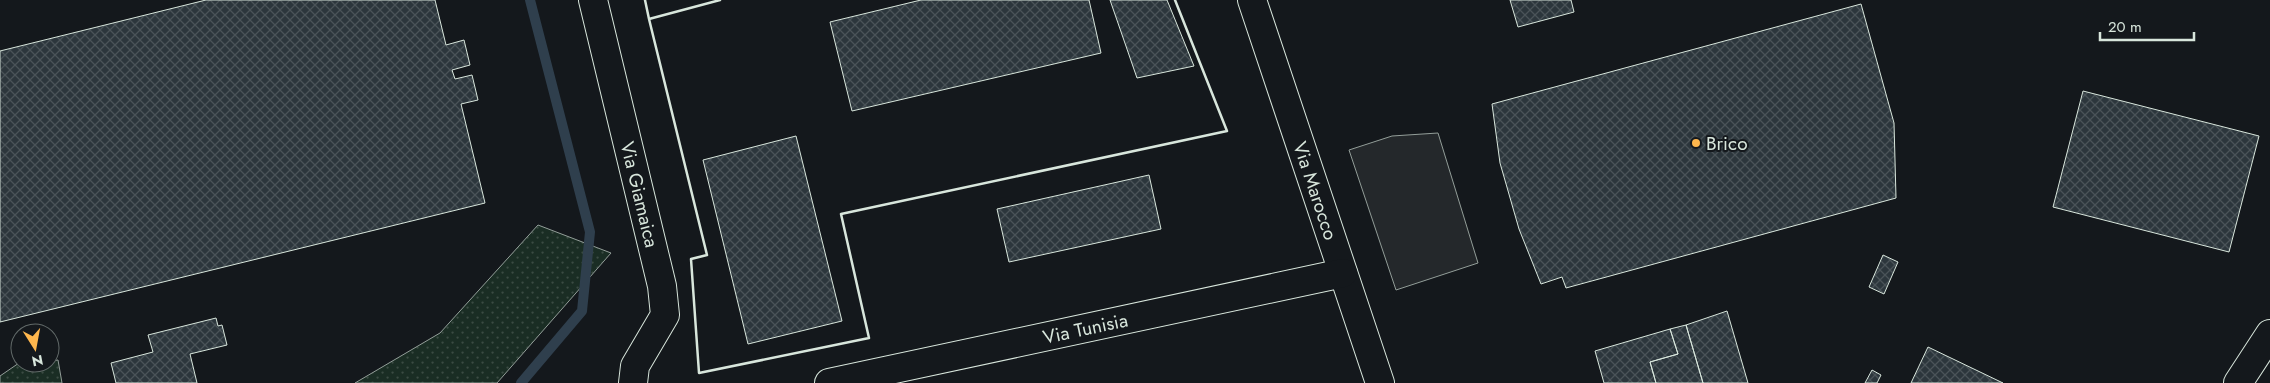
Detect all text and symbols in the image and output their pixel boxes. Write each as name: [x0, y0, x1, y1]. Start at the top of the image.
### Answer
scale bar: [2100, 10, 2194, 42]
text: 20 m: [2108, 16, 2142, 38]
place label: Brico: [1706, 130, 1748, 157]
marker: Brico: [1690, 137, 1702, 149]
street label: Via Marocco: [1287, 138, 1345, 243]
street label: Via Giamaica: [614, 139, 666, 250]
street label: Via Tunisia: [1040, 306, 1130, 350]
north arrow: [10, 323, 60, 373]
text: N: [30, 350, 45, 372]

